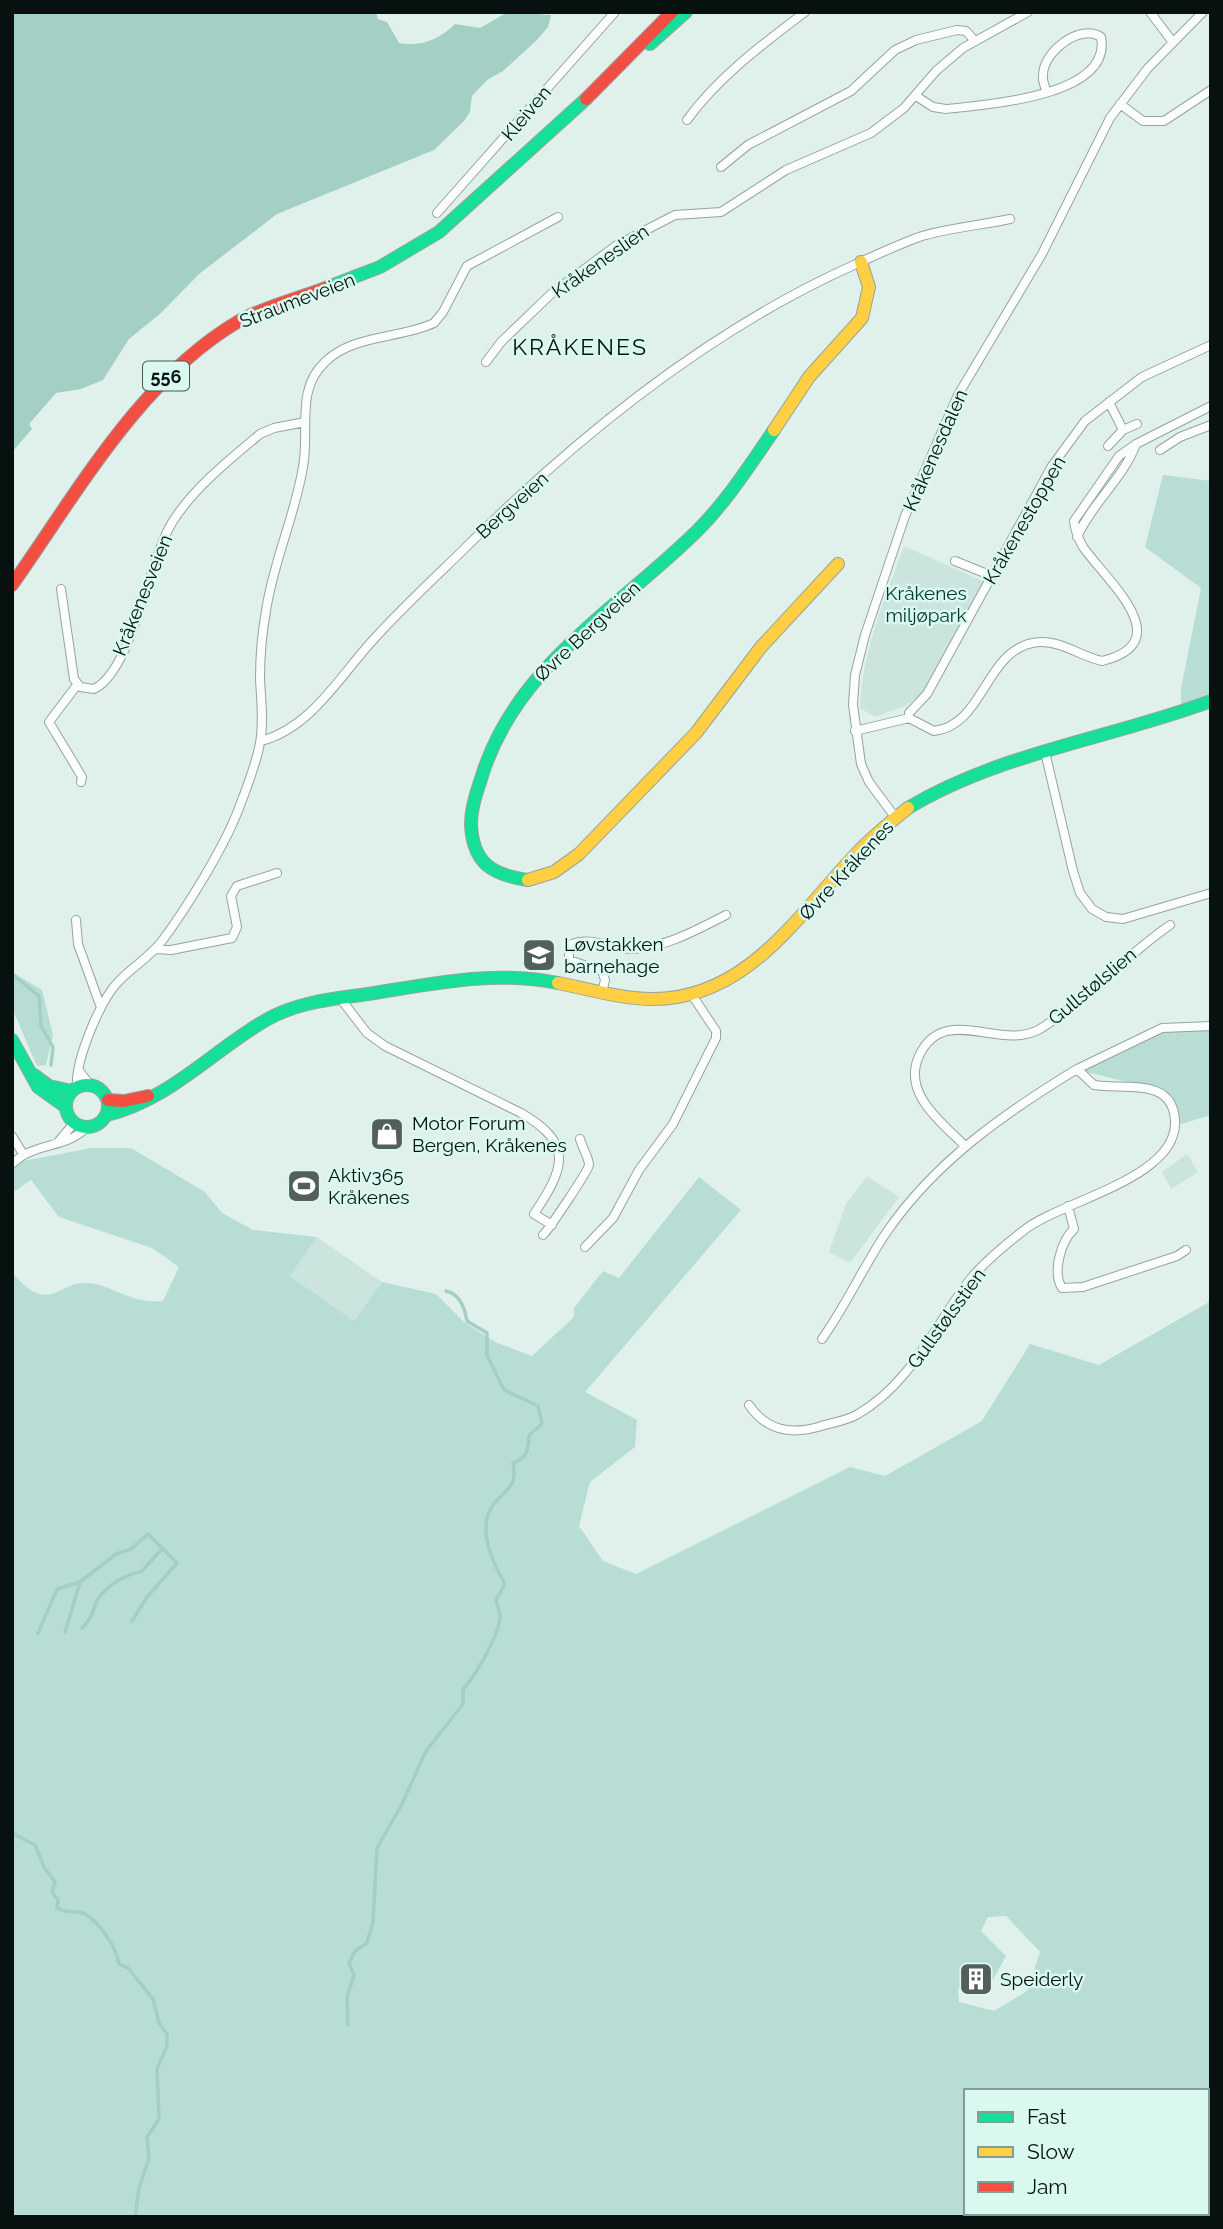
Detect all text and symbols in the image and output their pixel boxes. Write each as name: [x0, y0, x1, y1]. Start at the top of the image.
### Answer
street label: Kleiven: [497, 81, 555, 145]
street label: Kråkeneslien: [547, 220, 653, 302]
street label: Straumeveien: [236, 268, 358, 332]
district label: KRÅKENES: [512, 333, 648, 360]
road number: 556: [143, 362, 189, 390]
street label: Kråkenesdalen: [898, 386, 972, 514]
street label: Kråkenestoppen: [978, 452, 1070, 588]
street label: Bergveien: [471, 467, 553, 543]
street label: Kråkenesveien: [108, 531, 176, 659]
street label: Øvre Bergveien: [530, 577, 644, 685]
park label: Kråkenes miljøpark: [885, 582, 967, 626]
street label: Øvre Kråkenes: [794, 816, 898, 924]
place label: Løvstakken barnehage: [564, 933, 663, 977]
school or university icon: Løvstakken barnehage: [520, 936, 558, 974]
street label: Gullstølslien: [1044, 943, 1140, 1029]
place label: Motor Forum Bergen, Kråkenes: [412, 1112, 567, 1156]
shop icon: Motor Forum Bergen, Kråkenes: [368, 1115, 406, 1153]
place label: Aktiv365 Kråkenes: [328, 1164, 409, 1208]
sports icon: Aktiv365 Kråkenes: [285, 1167, 323, 1205]
street label: Gullstølsstien: [902, 1264, 990, 1372]
building icon: Speiderly: [957, 1960, 995, 1998]
place label: Speiderly: [1000, 1968, 1083, 1990]
legend: [964, 2089, 1209, 2215]
text: Fast: [1027, 2104, 1067, 2129]
text: Slow: [1027, 2139, 1075, 2164]
text: Jam: [1027, 2174, 1068, 2199]

